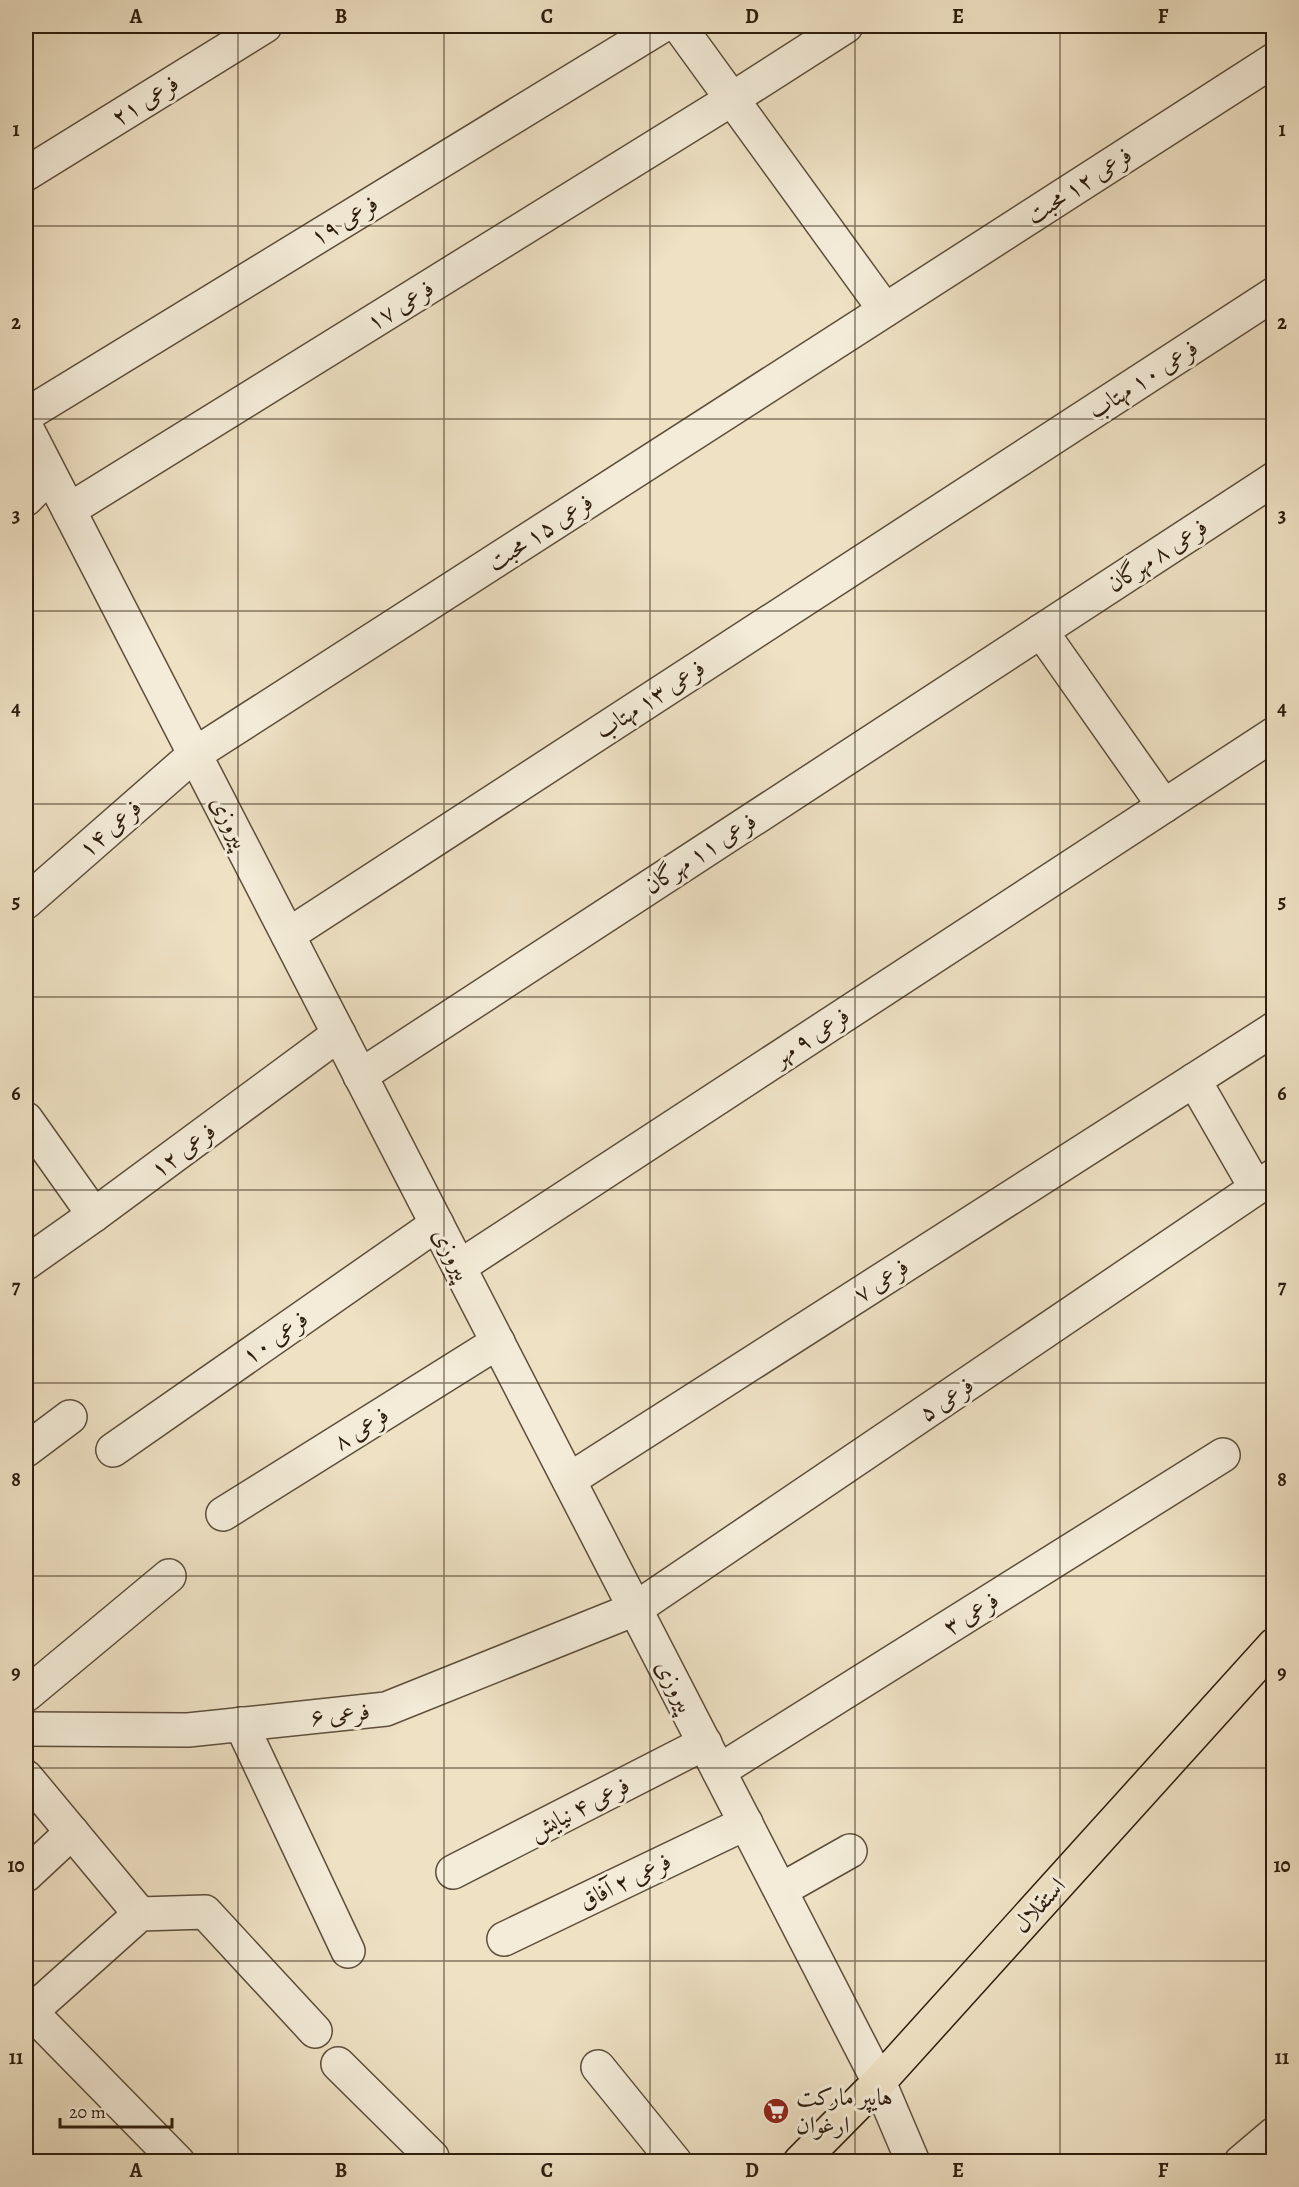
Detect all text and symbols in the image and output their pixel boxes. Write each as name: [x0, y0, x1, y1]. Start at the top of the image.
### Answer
text: A: [129, 3, 143, 30]
text: B: [335, 3, 347, 30]
text: C: [541, 3, 553, 30]
text: D: [745, 3, 759, 30]
text: E: [952, 3, 964, 30]
text: F: [1158, 3, 1169, 30]
street label: فرعی ۲۱: [105, 67, 185, 133]
text: 1: [12, 116, 20, 143]
text: 1: [1278, 116, 1286, 143]
street label: فرعی ۱۲ محبت: [1020, 139, 1138, 231]
street label: فرعی ۱۹: [304, 187, 384, 253]
street label: فرعی ۱۷: [360, 272, 440, 338]
text: 2: [11, 309, 21, 336]
text: 2: [1277, 309, 1287, 336]
street label: فرعی ۱۰ مهتاب: [1082, 332, 1204, 426]
street label: فرعی ۱۵ محبت: [481, 486, 599, 578]
text: 3: [12, 502, 20, 529]
text: 3: [1278, 502, 1286, 529]
street label: فرعی ۸ مهرگان: [1100, 510, 1214, 600]
street label: فرعی ۱۳ مهتاب: [589, 652, 711, 746]
text: 4: [11, 695, 21, 722]
text: 4: [1277, 695, 1287, 722]
street label: پیروزی: [202, 790, 257, 856]
street label: فرعی ۱۴: [72, 792, 148, 864]
street label: فرعی ۱۱ مهرگان: [637, 805, 763, 901]
text: 5: [12, 888, 20, 915]
text: 5: [1278, 888, 1286, 915]
street label: فرعی ۹ مهر: [764, 999, 856, 1074]
text: 6: [11, 1080, 21, 1107]
text: 6: [1277, 1080, 1287, 1107]
street label: فرعی ۱۲: [144, 1115, 222, 1185]
street label: پیروزی: [424, 1222, 479, 1288]
street label: فرعی ۷: [847, 1250, 915, 1310]
text: 7: [12, 1273, 21, 1300]
text: 7: [1278, 1273, 1287, 1300]
street label: فرعی ۱۰: [236, 1303, 314, 1371]
street label: فرعی ۵: [912, 1369, 980, 1429]
street label: فرعی ۸: [327, 1399, 395, 1457]
text: 8: [11, 1466, 21, 1493]
text: 8: [1277, 1466, 1287, 1493]
street label: فرعی ۳: [937, 1584, 1005, 1642]
street label: پیروزی: [647, 1654, 702, 1720]
text: 9: [11, 1659, 21, 1686]
text: 9: [1277, 1659, 1287, 1686]
street label: فرعی ۶: [309, 1695, 371, 1733]
street label: فرعی ۴ نیایش: [523, 1769, 635, 1847]
street label: فرعی ۲ آفاق: [574, 1845, 676, 1917]
text: 10: [7, 1852, 25, 1879]
text: 10: [1273, 1852, 1291, 1879]
street label: استقلال: [1005, 1870, 1073, 1940]
text: 11: [9, 2044, 23, 2071]
text: 11: [1275, 2044, 1289, 2071]
place label: هایپر مارکت ارغوان: [796, 2081, 893, 2141]
scale bar: [60, 2091, 172, 2129]
supermarket icon: هایپر مارکت ارغوان: [761, 2096, 791, 2126]
text: 20 m: [69, 2100, 106, 2124]
text: A: [129, 2157, 143, 2184]
text: B: [335, 2157, 347, 2184]
text: C: [541, 2157, 553, 2184]
text: D: [745, 2157, 759, 2184]
text: E: [952, 2157, 964, 2184]
text: F: [1158, 2157, 1169, 2184]

